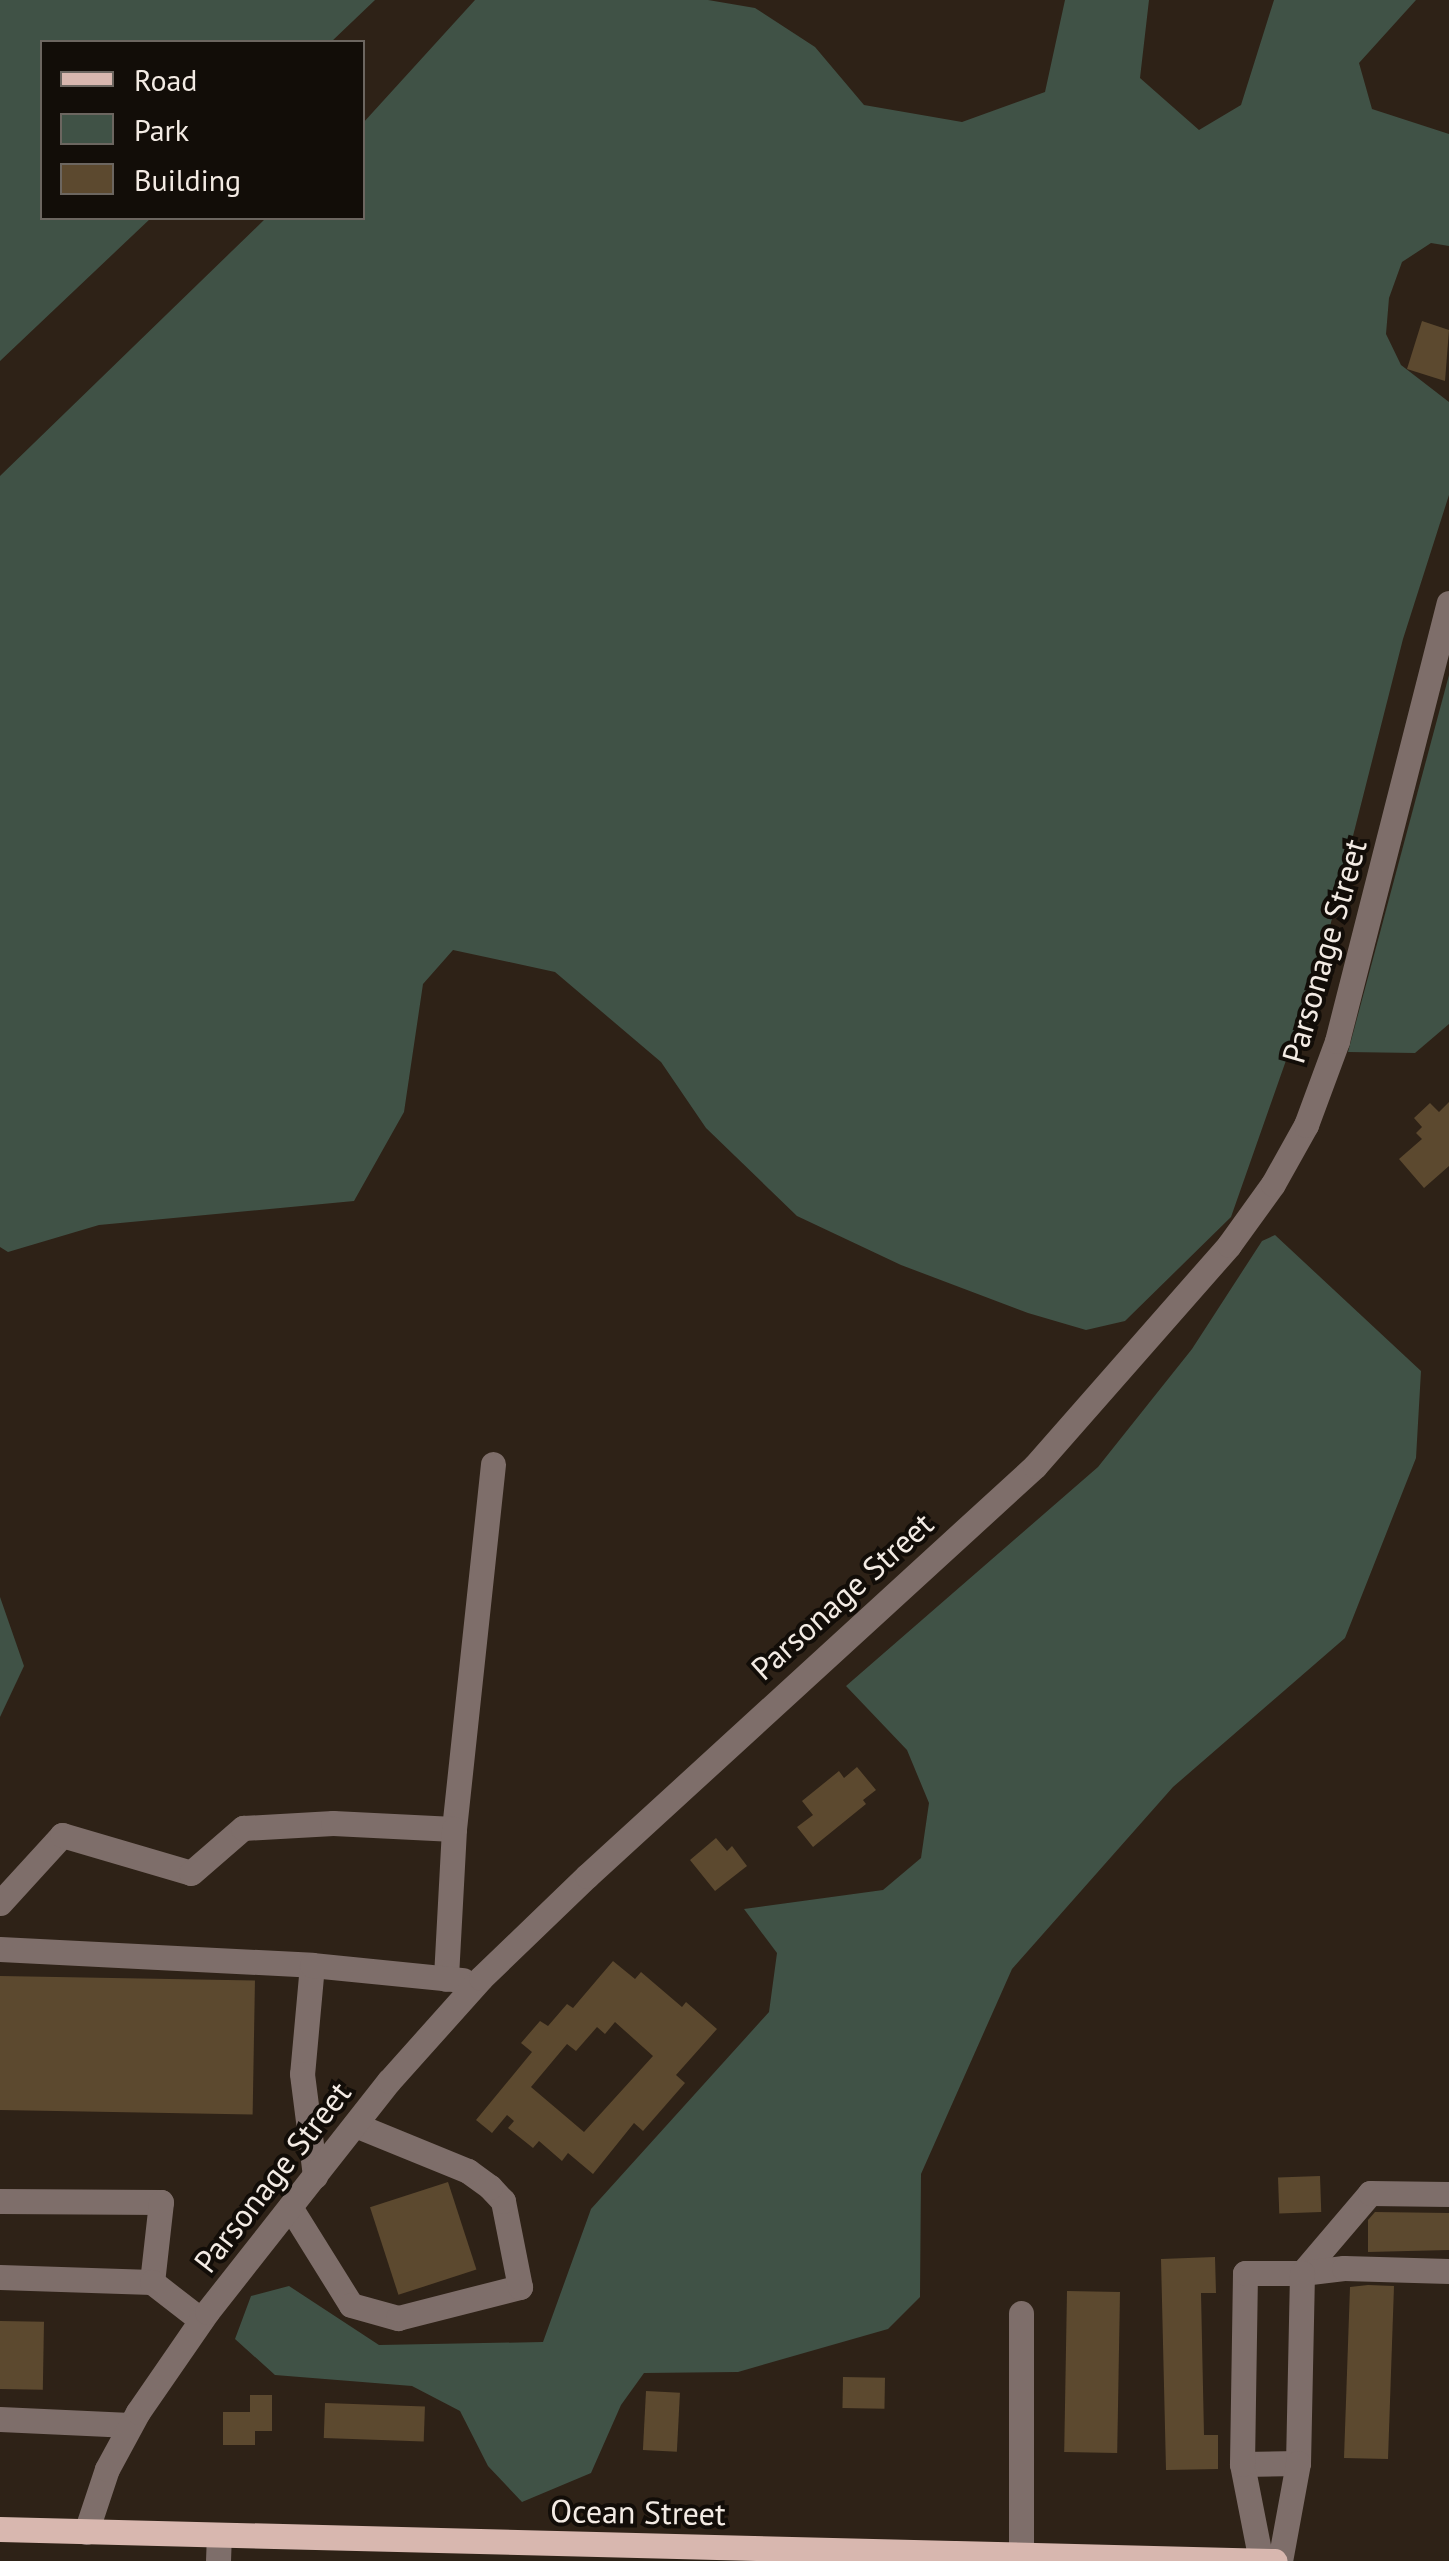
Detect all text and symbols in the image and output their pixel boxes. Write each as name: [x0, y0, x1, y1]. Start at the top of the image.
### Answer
legend: [40, 40, 365, 220]
text: Road: [134, 60, 198, 99]
text: Park: [134, 110, 189, 149]
text: Building: [134, 160, 241, 199]
street label: Parsonage Street: [1274, 835, 1374, 1067]
street label: Parsonage Street: [743, 1504, 941, 1688]
street label: Parsonage Street: [186, 2074, 358, 2280]
street label: Ocean Street: [550, 2491, 726, 2533]

